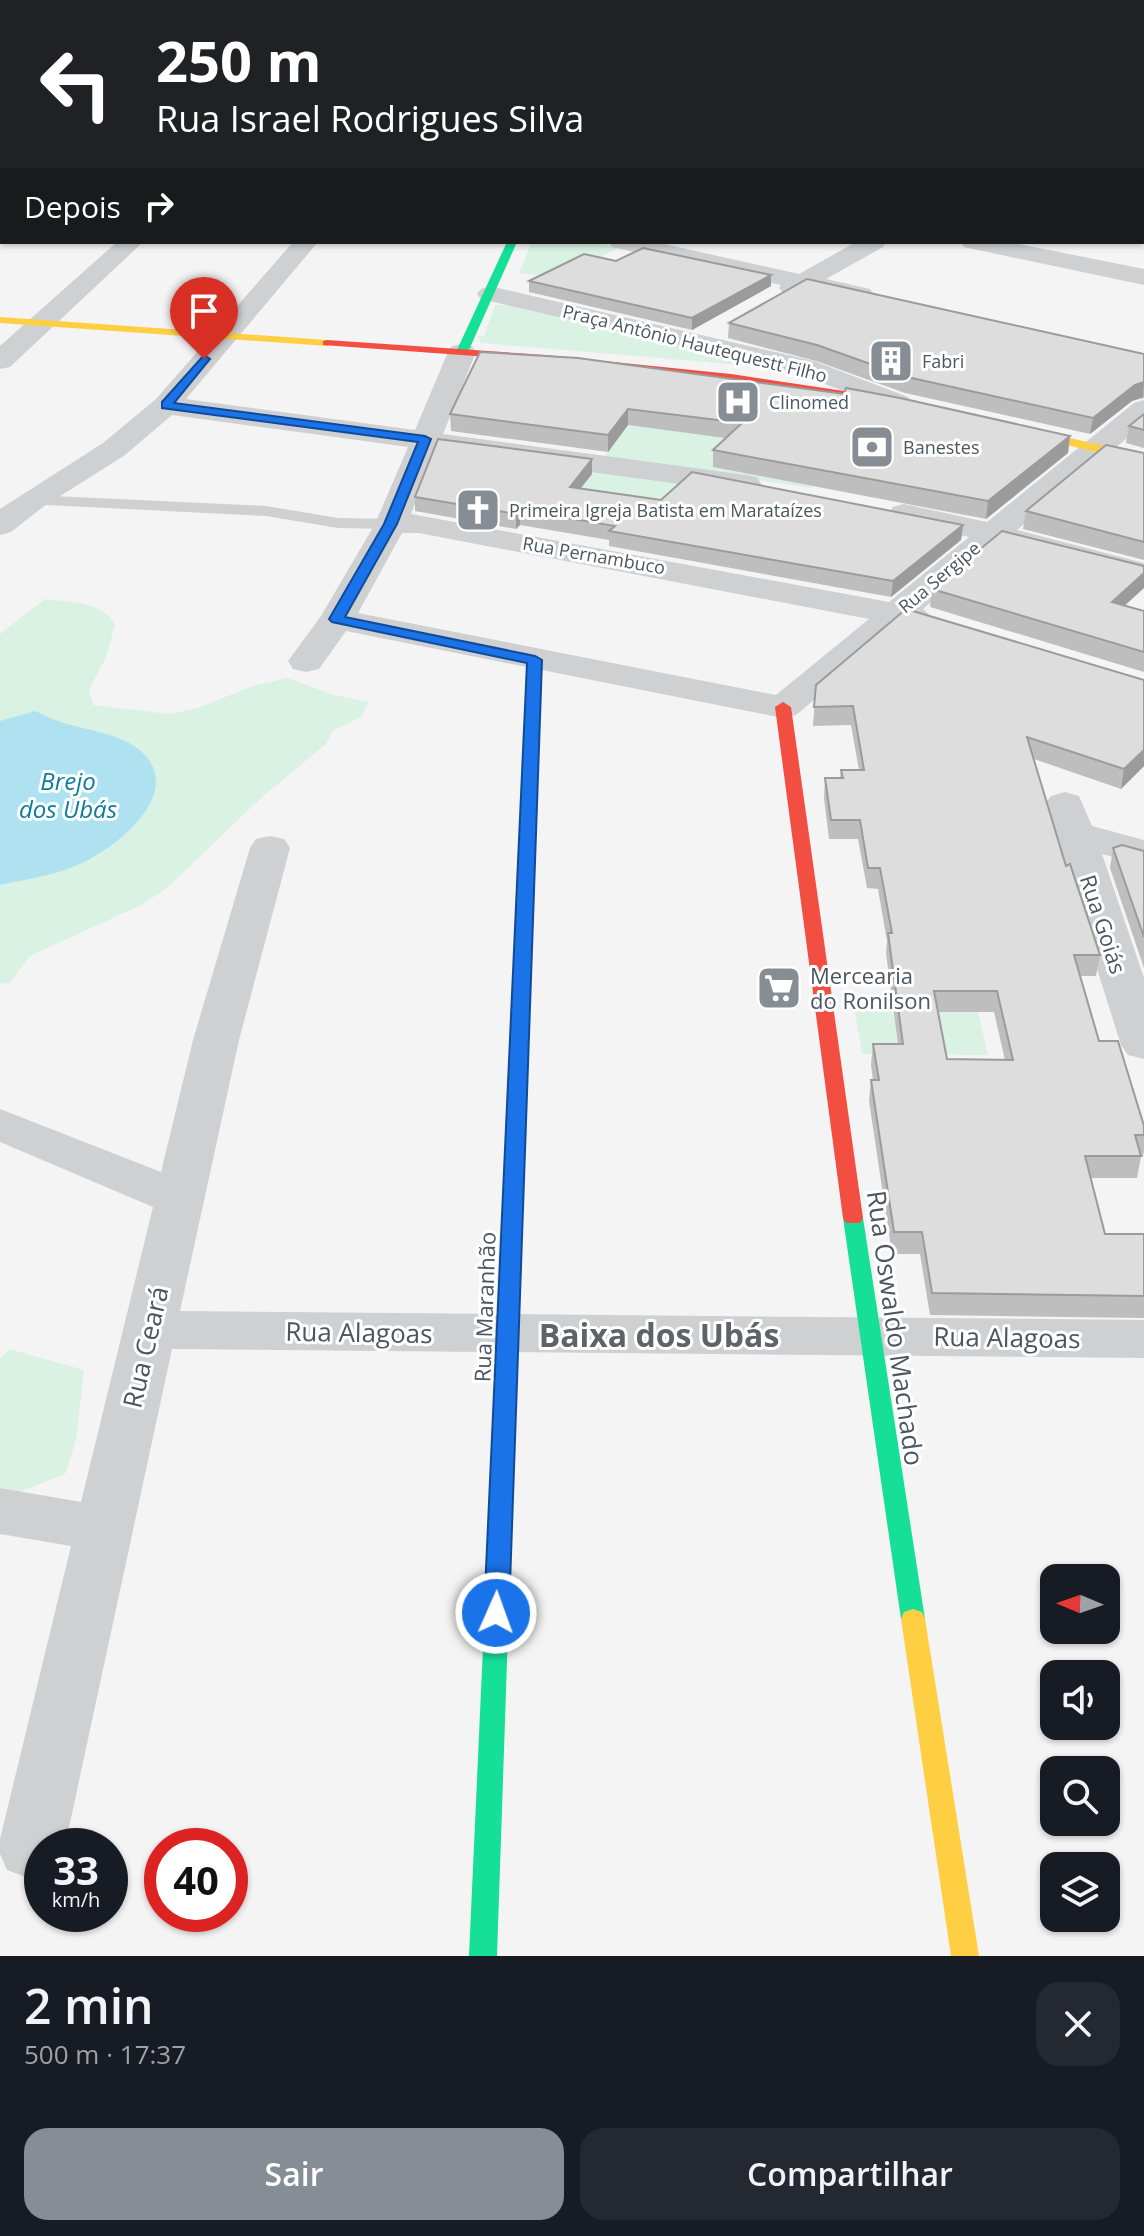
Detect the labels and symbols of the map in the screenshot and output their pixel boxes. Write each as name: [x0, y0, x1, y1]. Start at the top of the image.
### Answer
pin: [170, 277, 238, 359]
street label: Praça Antônio Hautequestt Filho: [560, 299, 830, 387]
building icon: Fabri: [867, 337, 915, 385]
place label: Fabri: [922, 349, 964, 373]
hospital icon: Clinomed: [714, 378, 762, 426]
place label: Clinomed: [769, 390, 849, 414]
bank icon: Banestes: [848, 423, 896, 471]
place label: Banestes: [903, 435, 979, 459]
church icon: Primeira Igreja Batista em Marataízes: [454, 486, 502, 534]
place label: Primeira Igreja Batista em Marataízes: [509, 498, 822, 522]
street label: Rua Pernambuco: [521, 531, 667, 579]
street label: Rua Sergipe: [893, 536, 985, 618]
water label: Brejo dos Ubás: [19, 764, 117, 825]
street label: Rua Goiás: [1074, 871, 1134, 977]
place label: Mercearia do Ronilson: [810, 960, 931, 1015]
supermarket icon: Mercearia do Ronilson: [755, 964, 803, 1012]
street label: Rua Oswaldo Machado: [859, 1188, 933, 1468]
street label: Rua Maranhão: [466, 1231, 502, 1383]
street label: Rua Ceará: [114, 1283, 176, 1411]
street label: Rua Alagoas: [285, 1313, 433, 1351]
district label: Baixa dos Ubás: [539, 1313, 779, 1356]
street label: Rua Alagoas: [933, 1318, 1081, 1356]
north arrow: [1040, 1564, 1120, 1644]
position arrow: [454, 1571, 538, 1655]
speed limit sign: 40: [144, 1828, 248, 1932]

